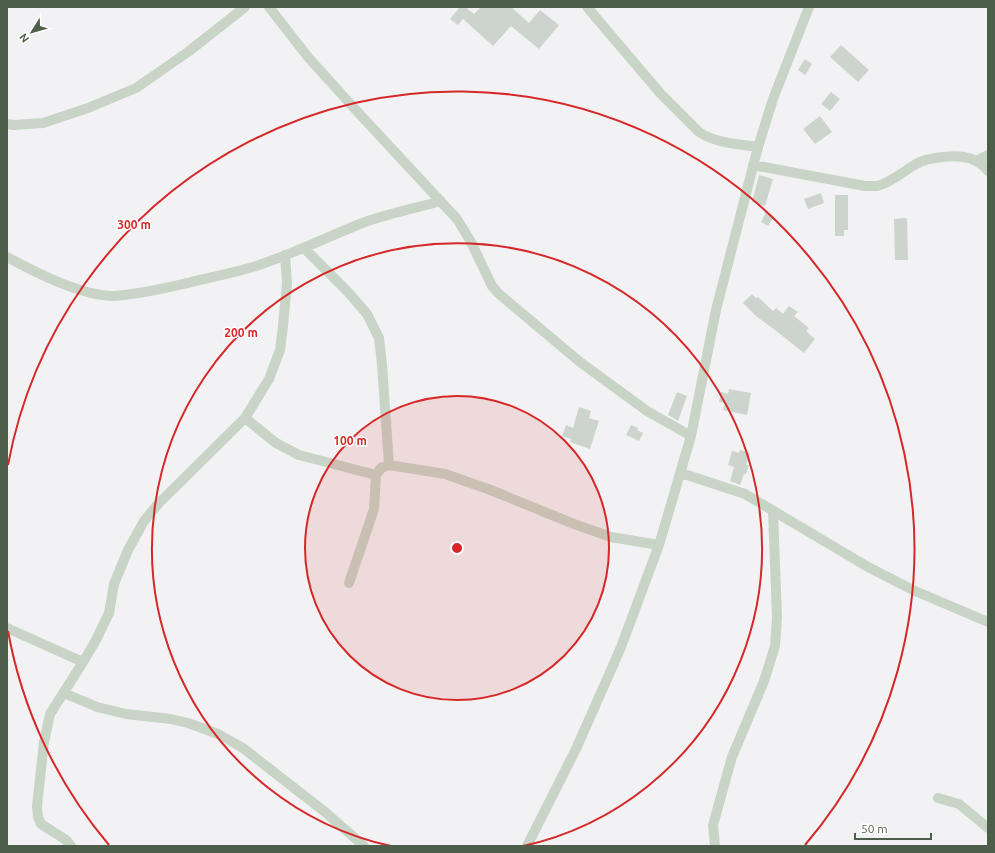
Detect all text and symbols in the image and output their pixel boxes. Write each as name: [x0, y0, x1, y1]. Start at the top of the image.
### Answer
north arrow: [12, 12, 52, 52]
text: N: [17, 31, 31, 45]
text: 300 m: [117, 218, 151, 231]
text: 200 m: [224, 326, 258, 339]
text: 100 m: [333, 434, 367, 447]
centre of rings: [450, 541, 464, 555]
scale bar: [855, 815, 931, 841]
text: 50 m: [861, 822, 888, 835]

